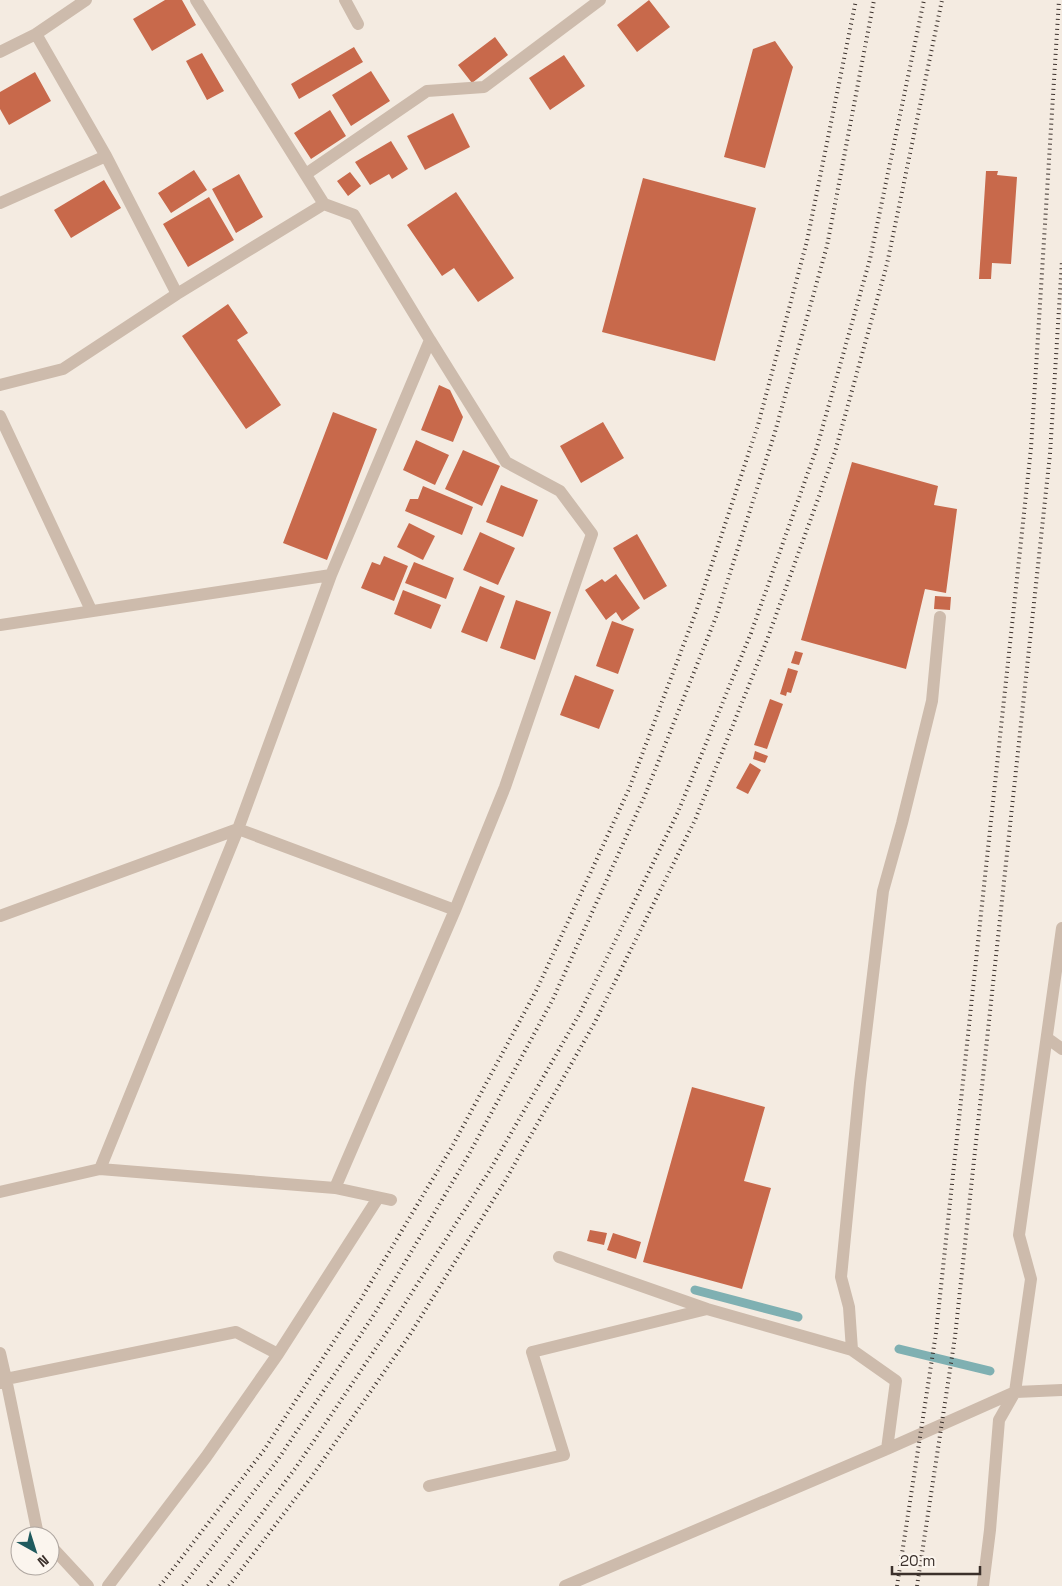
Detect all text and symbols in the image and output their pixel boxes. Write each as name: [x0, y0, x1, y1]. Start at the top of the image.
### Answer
north arrow: [10, 1526, 60, 1576]
scale bar: [892, 1544, 980, 1576]
text: N: [34, 1551, 52, 1571]
text: 20 m: [900, 1551, 935, 1570]

